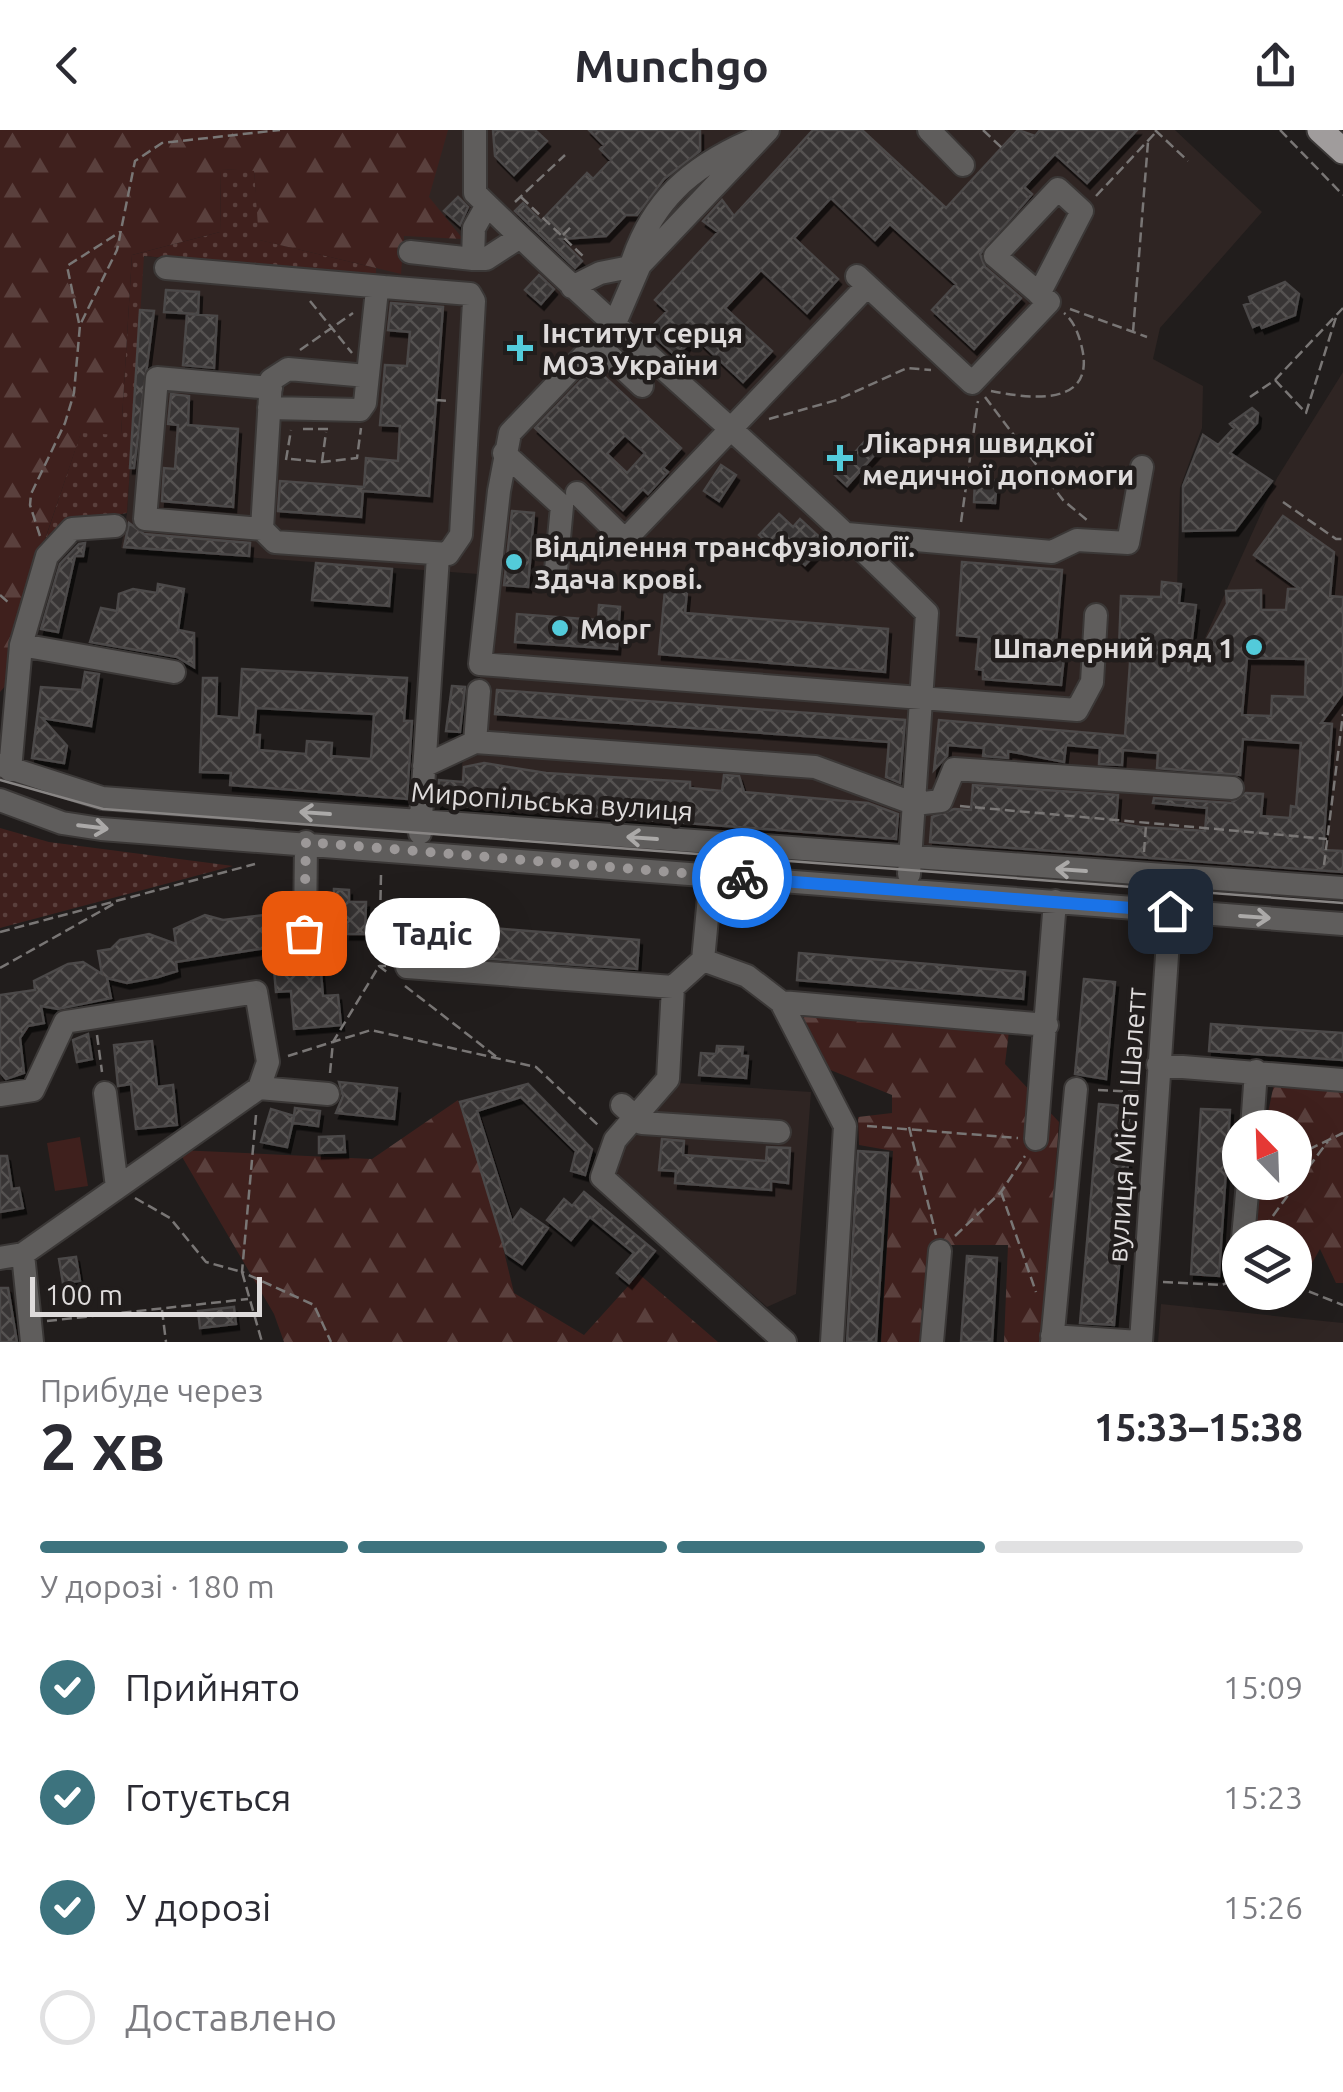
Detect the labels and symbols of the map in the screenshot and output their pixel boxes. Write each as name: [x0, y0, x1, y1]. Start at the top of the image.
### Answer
place label: Інститут серця МОЗ України: [542, 317, 743, 380]
marker: Інститут серця МОЗ України: [507, 335, 533, 361]
place label: Лікарня швидкої медичної допомоги: [862, 427, 1134, 490]
marker: Лікарня швидкої медичної допомоги: [827, 445, 853, 471]
place label: Відділення трансфузіології. Здача крові.: [534, 531, 915, 594]
marker: Відділення трансфузіології. Здача крові.: [503, 551, 525, 573]
place label: Морг: [580, 613, 652, 644]
marker: Морг: [549, 617, 571, 639]
place label: Шпалерний ряд 1: [993, 632, 1234, 663]
marker: Шпалерний ряд 1: [1243, 636, 1265, 658]
street label: Миропільська вулиця: [410, 776, 694, 826]
one-way arrow: [299, 803, 331, 822]
one-way arrow: [76, 818, 109, 837]
one-way arrow: [627, 828, 659, 847]
courier: [692, 828, 792, 928]
one-way arrow: [1056, 860, 1088, 879]
pin: [1128, 869, 1213, 954]
pin: [262, 891, 347, 976]
callout: Тадіс: [364, 898, 499, 968]
one-way arrow: [1238, 908, 1270, 927]
street label: вулиця Міста Шалетт: [1101, 986, 1151, 1264]
north arrow: [1222, 1110, 1312, 1200]
scale bar: [30, 1272, 262, 1316]

